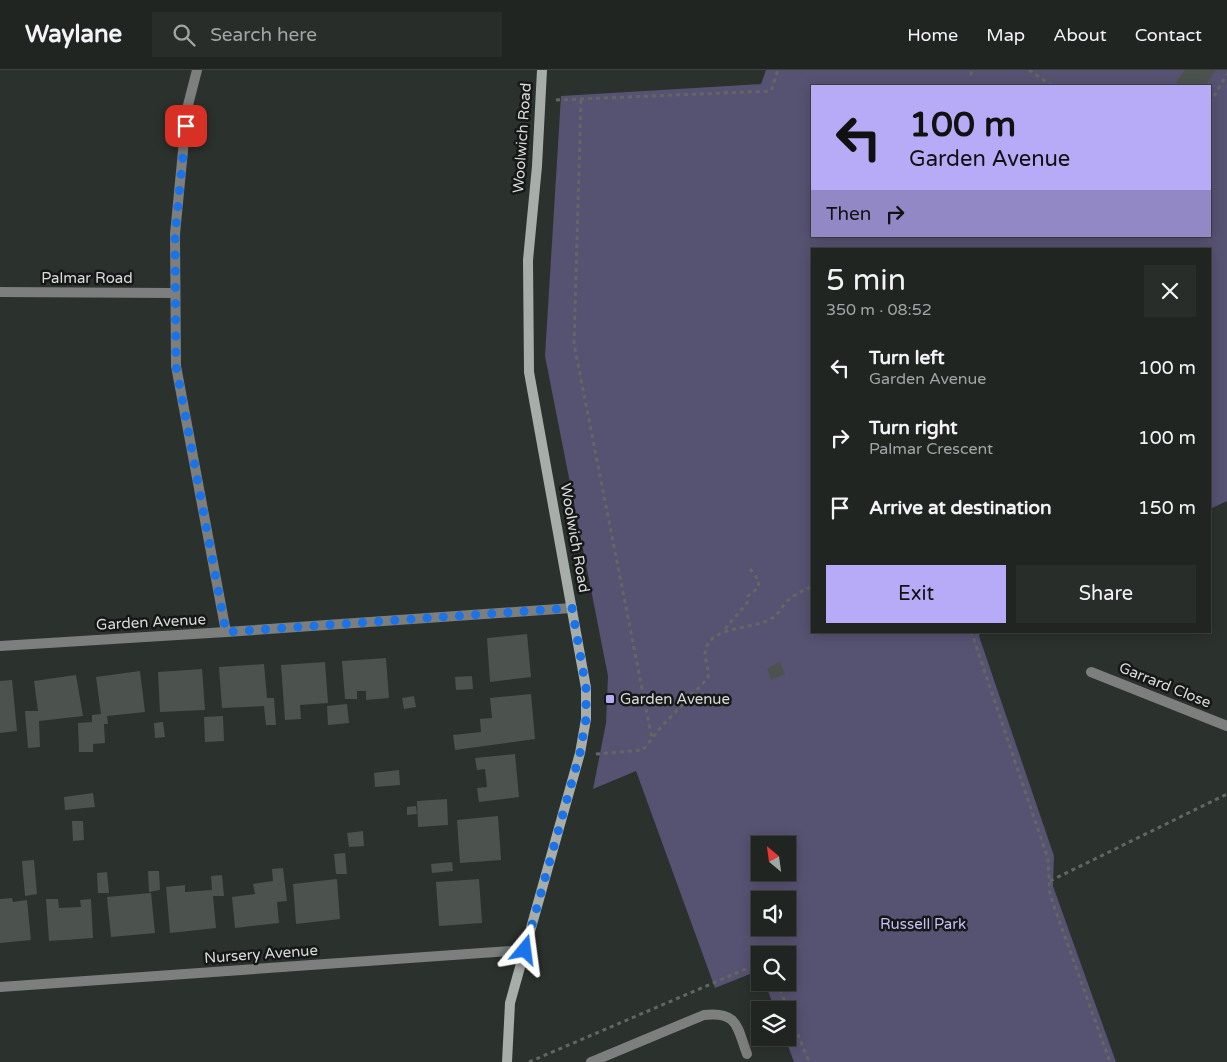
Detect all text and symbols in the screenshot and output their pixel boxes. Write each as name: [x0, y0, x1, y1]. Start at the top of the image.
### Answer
search box: [152, 12, 502, 57]
text: Waylane: [25, 20, 122, 49]
icon: search: [170, 21, 198, 49]
text: Search here: [210, 24, 317, 46]
text: Home: [907, 24, 958, 46]
text: Map: [986, 24, 1025, 46]
text: About: [1053, 24, 1107, 46]
text: Contact: [1135, 24, 1202, 46]
street label: Woolwich Road: [509, 82, 535, 194]
text: 100 m: [909, 104, 1016, 146]
pin: [165, 105, 207, 147]
icon: left: [826, 105, 891, 170]
icon: arrive: [172, 112, 200, 140]
text: Garden Avenue: [909, 146, 1070, 172]
icon: right: [881, 200, 909, 228]
text: Then: [826, 203, 871, 225]
text: 5 min: [826, 262, 906, 299]
button: close: [1144, 265, 1196, 317]
street label: Palmar Road: [41, 269, 133, 287]
text: 350 m · 08:52: [826, 300, 932, 320]
text: Turn left: [869, 347, 945, 369]
icon: left: [826, 354, 854, 382]
text: 100 m: [1138, 357, 1196, 379]
text: Garden Avenue: [869, 369, 986, 389]
text: Turn right: [869, 417, 957, 439]
icon: right: [826, 424, 854, 452]
text: 100 m: [1138, 427, 1196, 449]
text: Palmar Crescent: [869, 439, 993, 459]
street label: Woolwich Road: [557, 482, 593, 594]
icon: arrive: [826, 494, 854, 522]
text: Arrive at destination: [869, 497, 1052, 519]
text: 150 m: [1138, 497, 1196, 519]
button: Exit: [826, 565, 1006, 623]
button: Share: [1016, 565, 1196, 623]
street label: Garden Avenue: [96, 610, 206, 634]
street label: Garrard Close: [1116, 658, 1214, 712]
place label: Garden Avenue: [620, 690, 730, 708]
marker: Garden Avenue: [604, 693, 616, 705]
north arrow: [751, 836, 796, 881]
map controls: [751, 836, 796, 1046]
button: sound: [751, 891, 796, 936]
park label: Russell Park: [880, 915, 966, 933]
position arrow: [498, 923, 550, 975]
street label: Nursery Avenue: [204, 941, 318, 967]
button: search: [751, 946, 796, 991]
button: layers: [751, 1001, 796, 1046]

